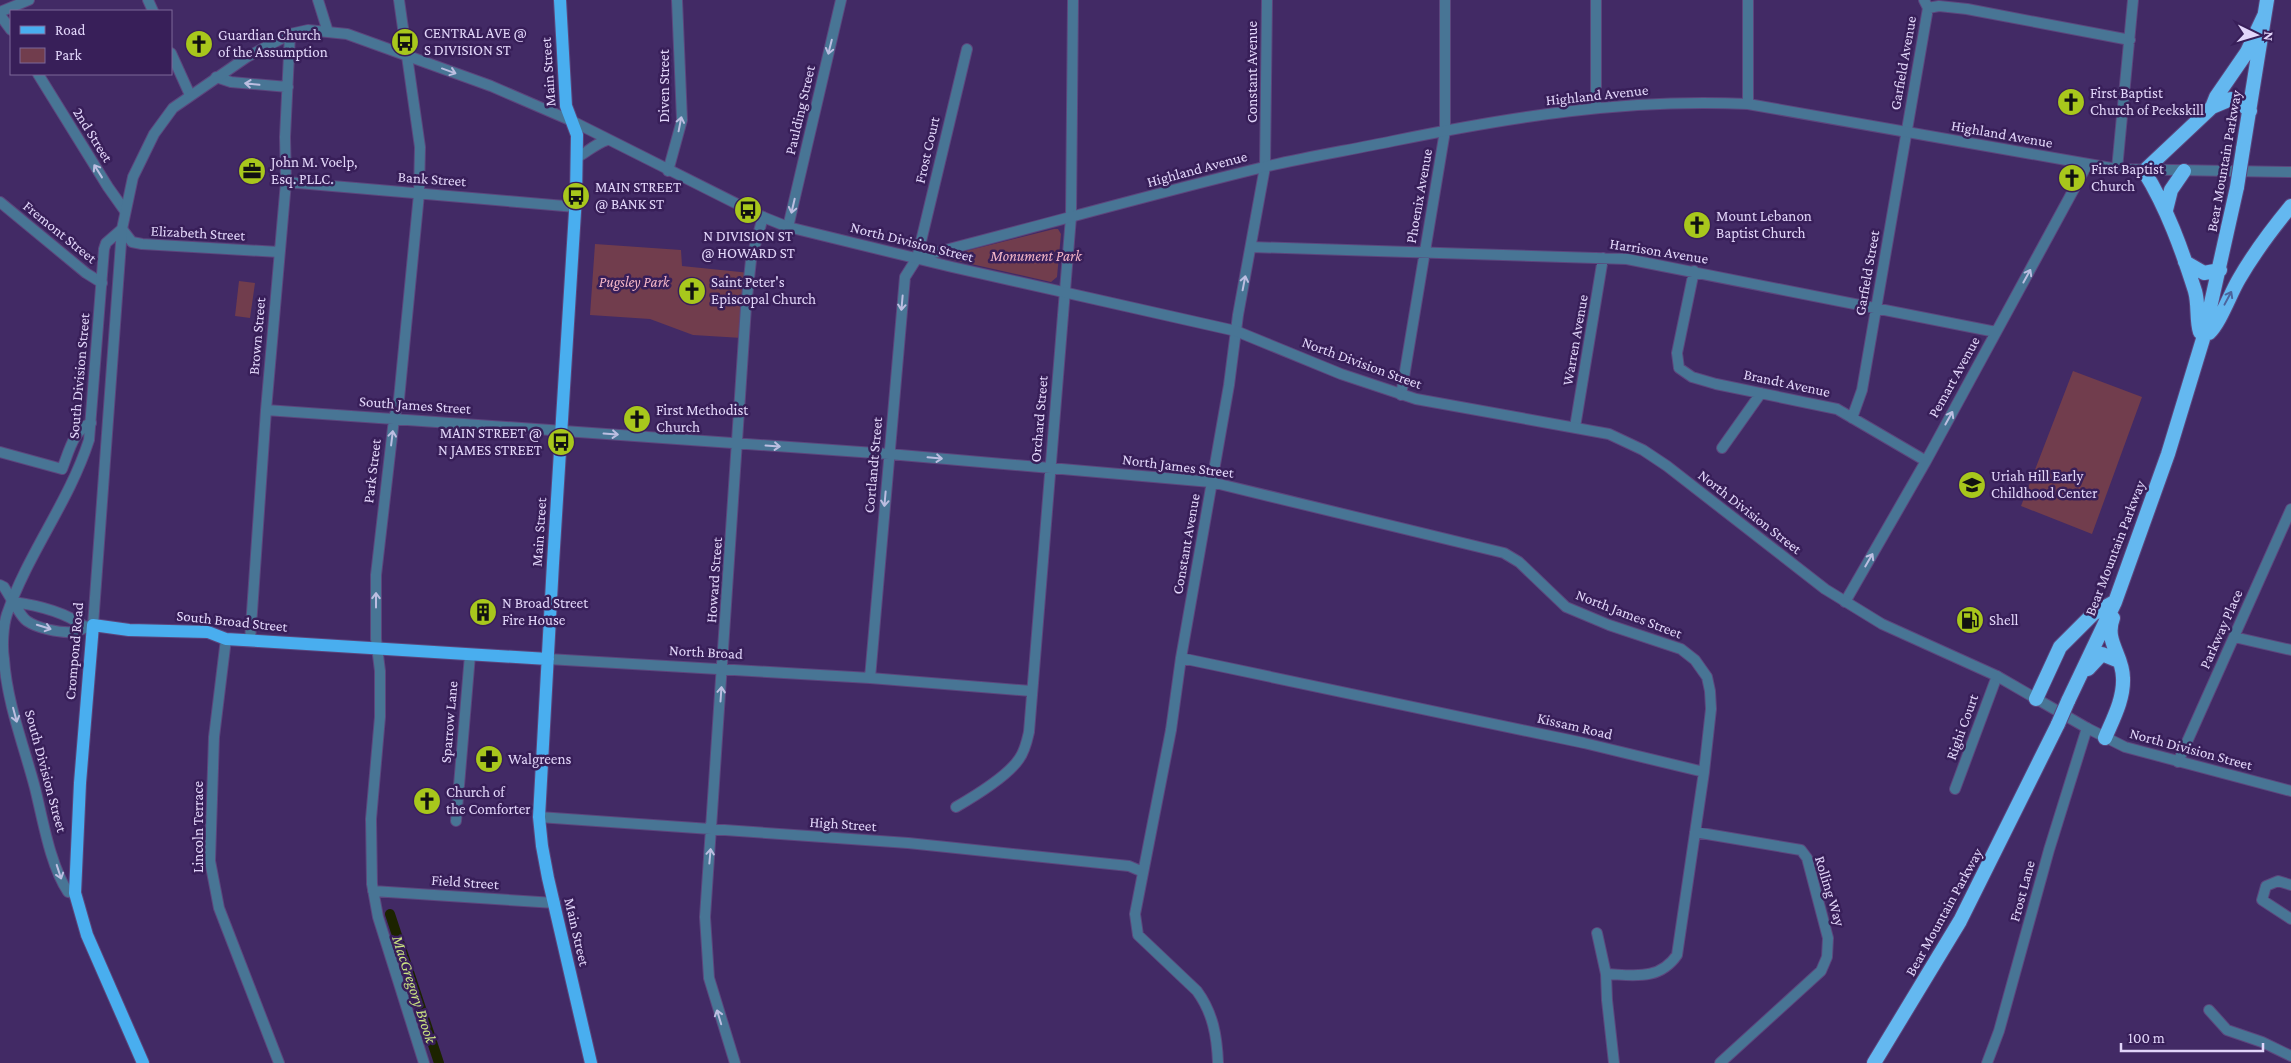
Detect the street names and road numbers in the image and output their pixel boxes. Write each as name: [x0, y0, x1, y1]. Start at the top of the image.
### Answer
street label: Garfield Avenue: [1887, 14, 1919, 111]
street label: Constant Avenue: [1244, 21, 1260, 123]
street label: Main Street: [538, 36, 558, 107]
street label: Diven Street: [656, 48, 672, 123]
street label: Paulding Street: [782, 63, 819, 156]
street label: Highland Avenue: [1545, 82, 1650, 109]
street label: Bear Mountain Parkway: [2204, 89, 2245, 233]
street label: 2nd Street: [70, 105, 117, 166]
street label: Frost Court: [912, 114, 943, 185]
street label: Highland Avenue: [1950, 117, 2054, 152]
street label: Phoenix Avenue: [1403, 147, 1435, 244]
street label: Highland Avenue: [1145, 148, 1249, 191]
street label: Bank Street: [397, 169, 468, 189]
street label: Fremont Street: [20, 198, 101, 267]
street label: North Division Street: [849, 219, 976, 265]
street label: Elizabeth Street: [150, 223, 247, 244]
street label: Garfield Street: [1852, 228, 1883, 317]
street label: Harrison Avenue: [1608, 235, 1710, 267]
street label: Warren Avenue: [1559, 293, 1591, 387]
street label: Brown Street: [246, 296, 268, 375]
street label: South Division Street: [66, 311, 93, 440]
street label: Pemart Avenue: [1925, 333, 1983, 420]
street label: North Division Street: [1300, 334, 1425, 392]
street label: Brandt Avenue: [1742, 366, 1832, 400]
street label: Orchard Street: [1027, 374, 1051, 463]
street label: South James Street: [358, 393, 473, 418]
street label: Cortlandt Street: [861, 415, 885, 514]
street label: Park Street: [360, 437, 384, 504]
street label: North James Street: [1121, 451, 1236, 482]
street label: North Division Street: [1695, 467, 1806, 558]
street label: Bear Mountain Parkway: [2082, 478, 2149, 618]
street label: Constant Avenue: [1169, 492, 1203, 596]
street label: Main Street: [529, 496, 549, 567]
street label: Howard Street: [703, 536, 725, 623]
street label: North James Street: [1573, 586, 1685, 643]
street label: Parkway Place: [2196, 587, 2247, 672]
street label: Crompond Road: [62, 601, 87, 701]
street label: South Broad Street: [176, 607, 289, 635]
street label: North Broad: [669, 642, 743, 662]
street label: Sparrow Lane: [437, 680, 462, 764]
street label: Righi Court: [1943, 691, 1983, 762]
street label: South Division Street: [22, 708, 70, 835]
street label: Kissam Road: [1536, 710, 1614, 742]
street label: North Division Street: [2128, 725, 2255, 773]
street label: Lincoln Terrace: [190, 781, 206, 873]
street label: High Street: [809, 814, 878, 835]
street label: Bear Mountain Parkway: [1902, 845, 1987, 979]
street label: Rolling Way: [1811, 854, 1848, 928]
street label: Frost Lane: [2006, 858, 2038, 923]
street label: Field Street: [431, 872, 500, 892]
street label: Main Street: [561, 896, 593, 969]

